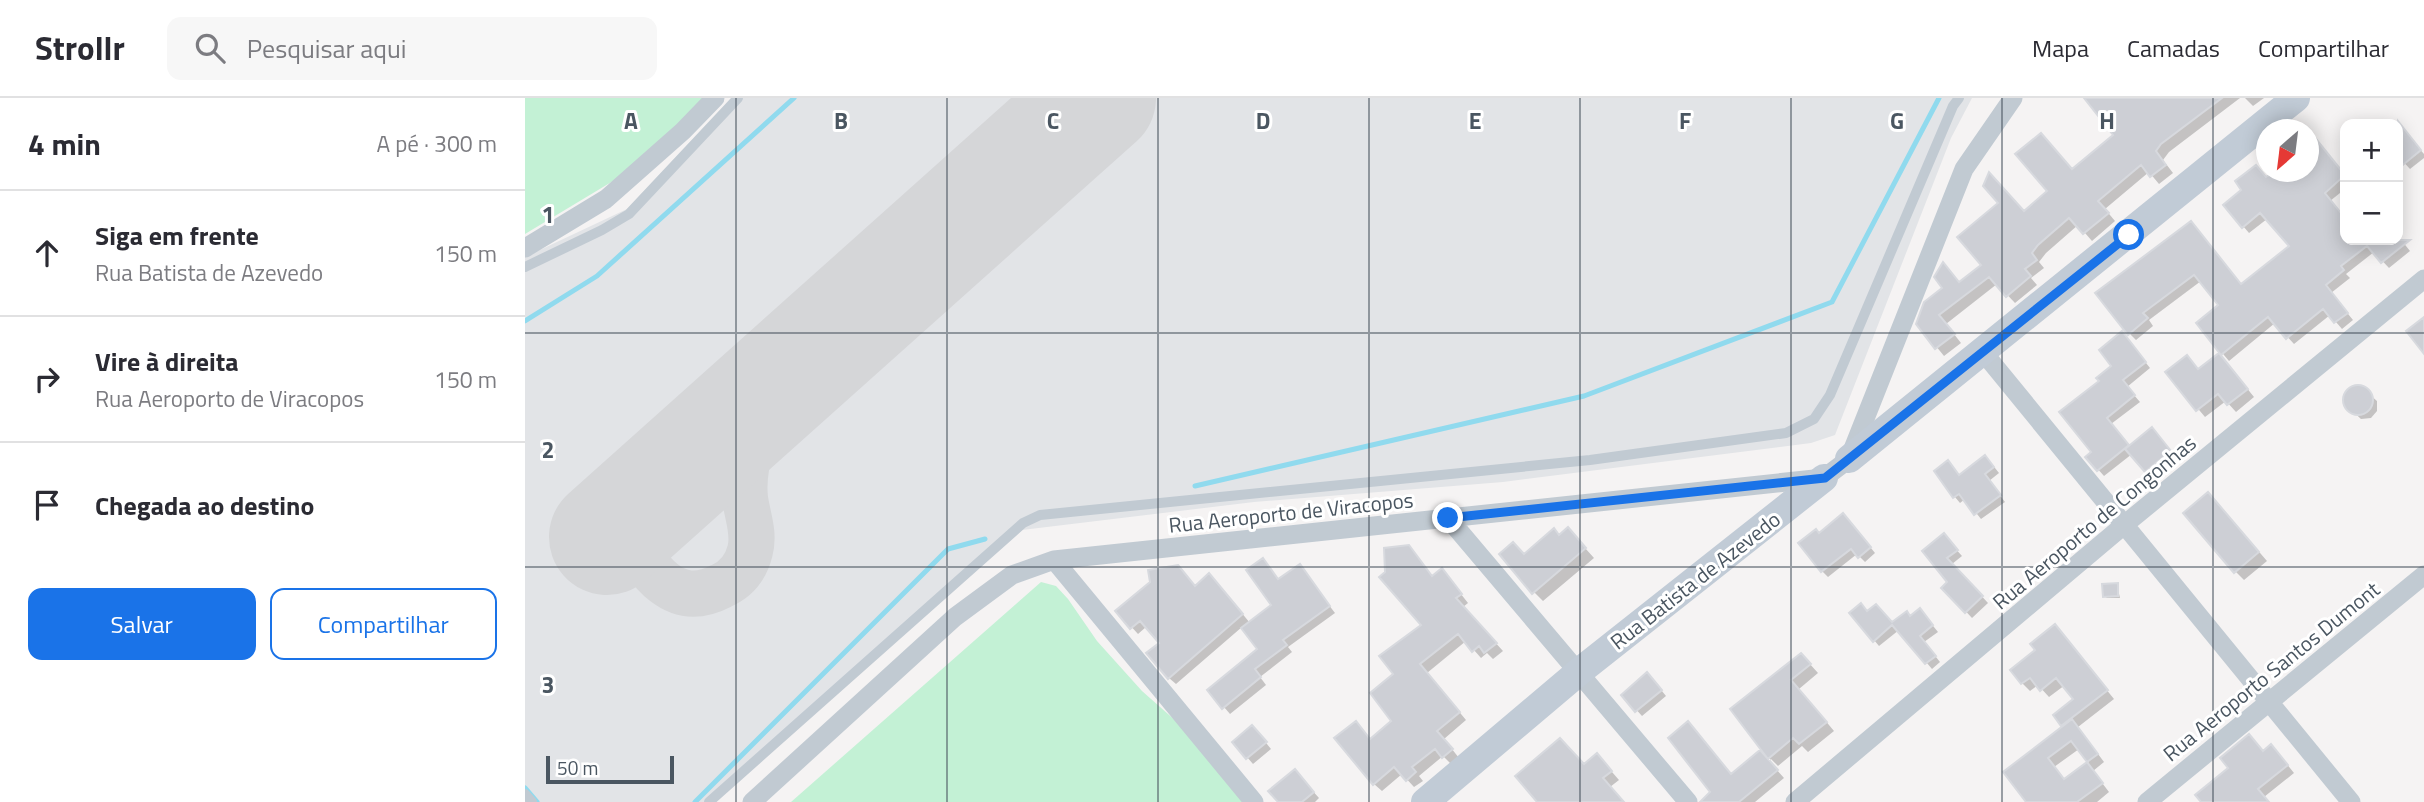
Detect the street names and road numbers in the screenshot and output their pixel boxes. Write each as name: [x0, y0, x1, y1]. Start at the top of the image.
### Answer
street label: Rua Aeroporto de Congonhas: [1985, 427, 2203, 617]
street label: Rua Aeroporto de Viracopos: [1167, 483, 1415, 541]
street label: Rua Batista de Azevedo: [1603, 503, 1787, 657]
street label: Rua Aeroporto Santos Dumont: [2156, 573, 2387, 769]

